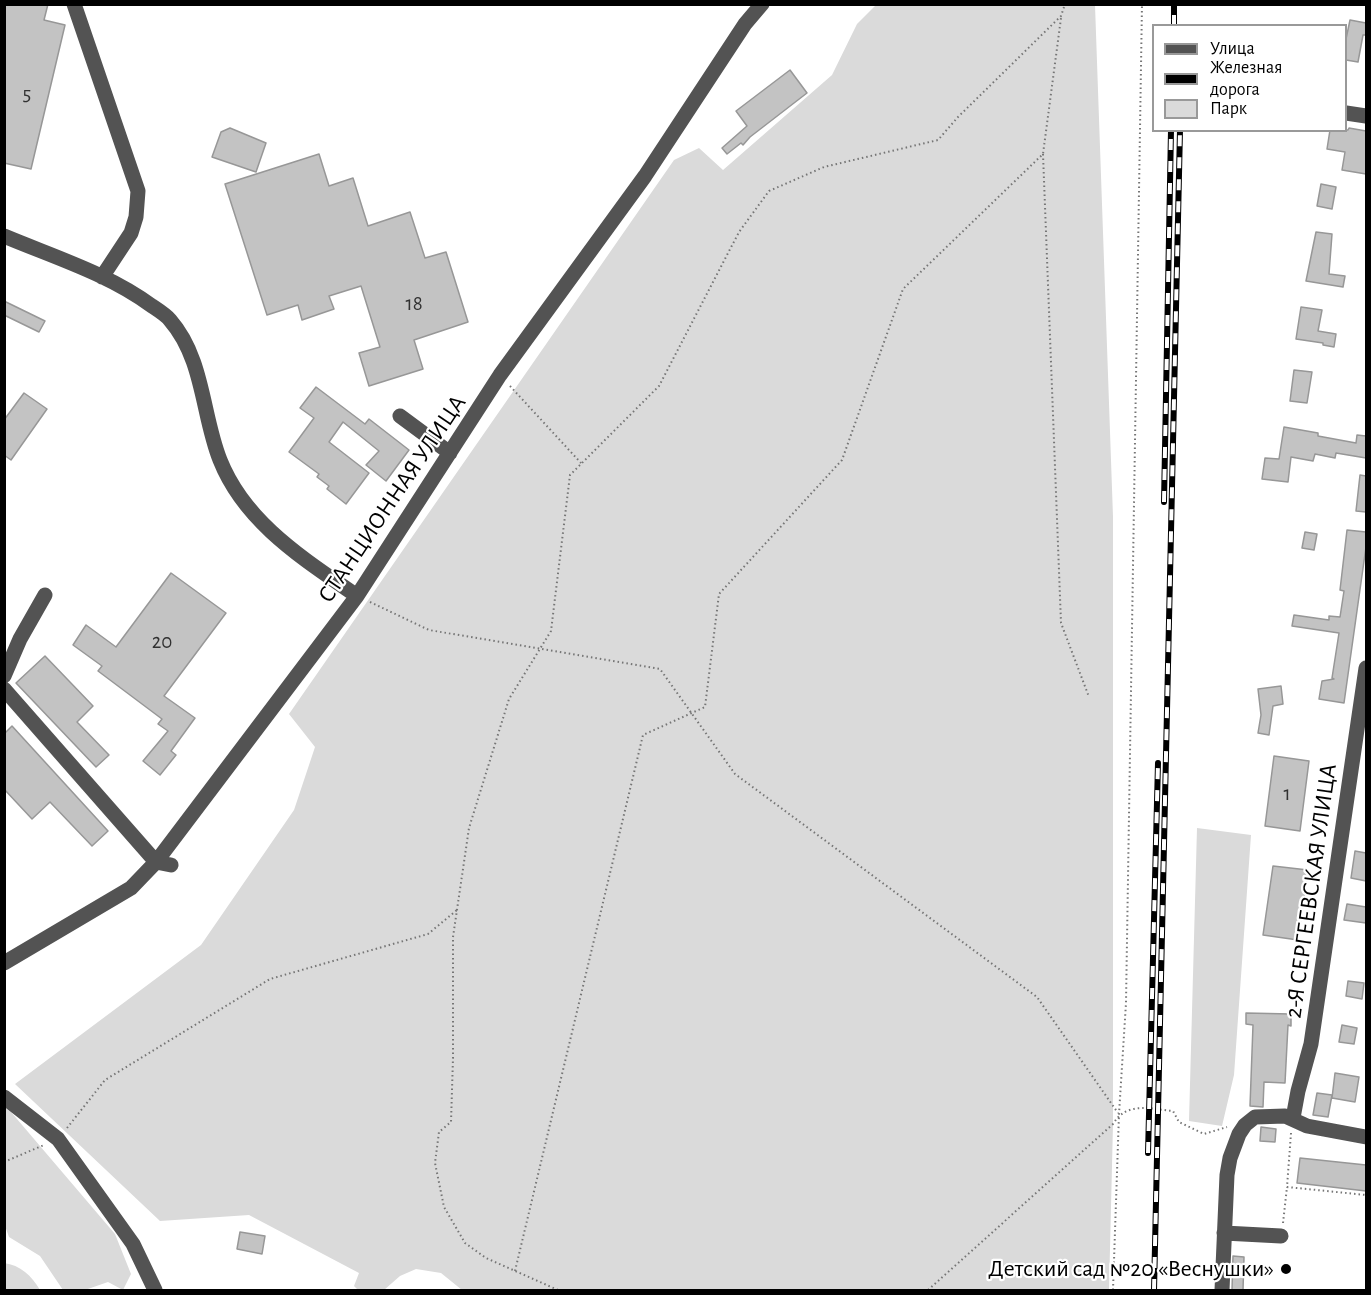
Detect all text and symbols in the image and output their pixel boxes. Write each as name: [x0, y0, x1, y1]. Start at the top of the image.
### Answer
legend: [1152, 24, 1347, 132]
text: Улица: [1210, 40, 1255, 58]
text: Железная дорога: [1210, 59, 1282, 99]
house number: 5: [23, 81, 31, 107]
text: Парк: [1210, 100, 1247, 118]
house number: 18: [405, 291, 423, 317]
street label: СТАНЦИОННАЯ УЛИЦА: [312, 390, 472, 608]
house number: 20: [152, 629, 172, 655]
street label: 2-Я СЕРГЕЕВСКАЯ УЛИЦА: [1279, 762, 1343, 1020]
house number: 1: [1283, 781, 1291, 807]
place label: Детский сад №20 «Веснушки»: [988, 1255, 1274, 1283]
marker: Детский сад №20 «Веснушки»: [1279, 1262, 1293, 1276]

